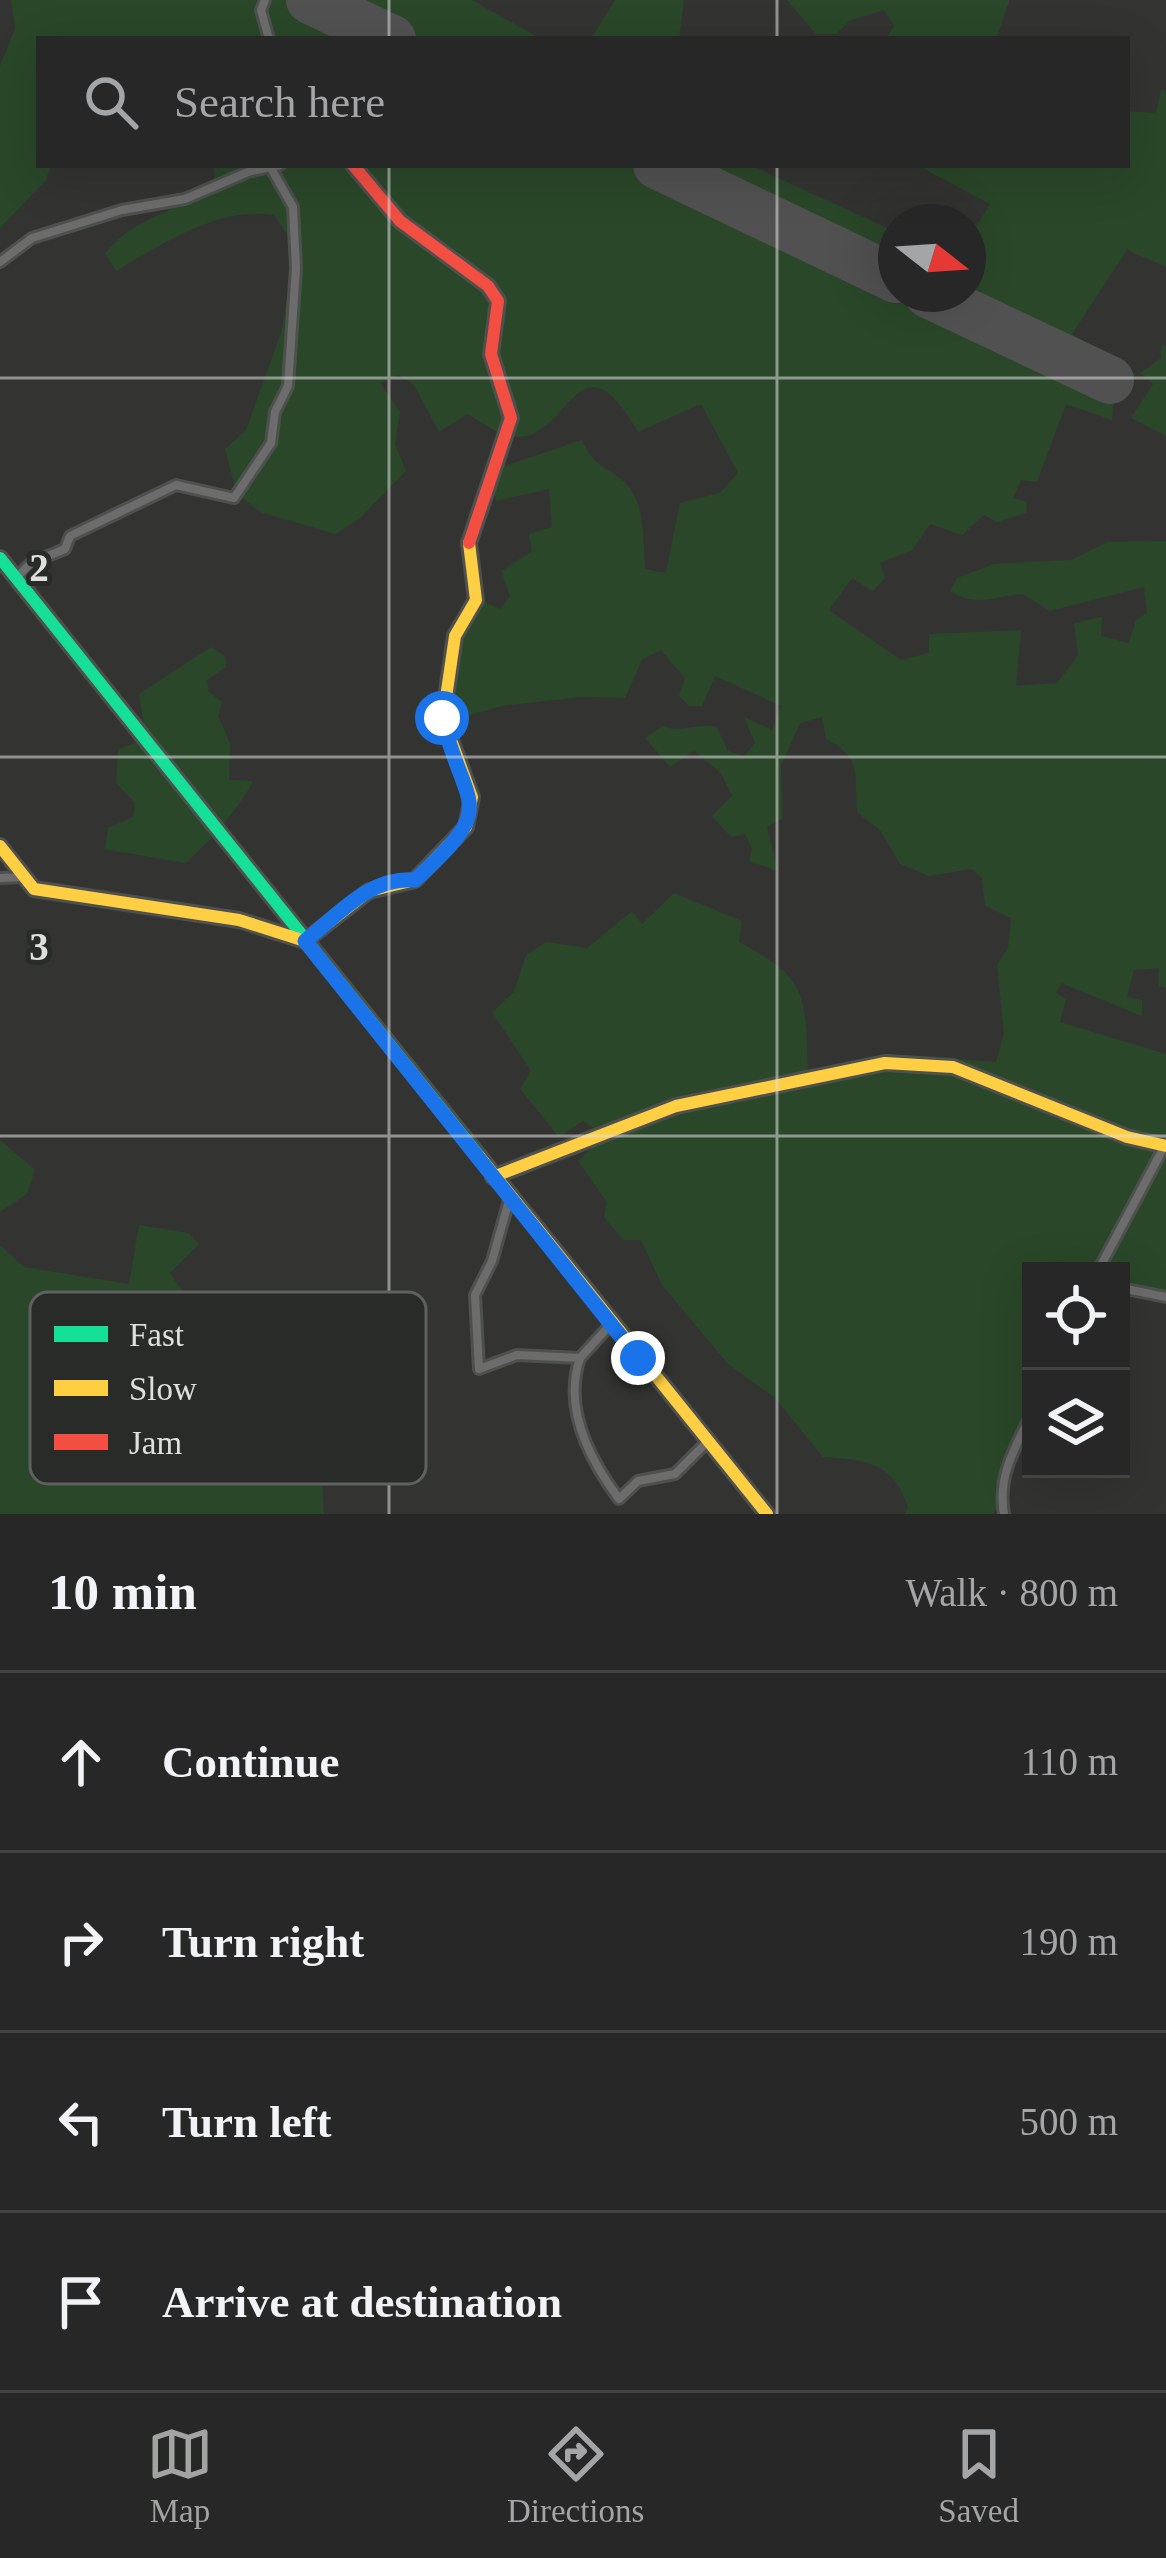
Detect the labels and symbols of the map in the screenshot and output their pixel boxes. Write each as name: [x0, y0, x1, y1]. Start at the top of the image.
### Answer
north arrow: [878, 204, 986, 312]
text: 2: [29, 546, 49, 589]
route start: [415, 691, 469, 745]
text: 3: [29, 925, 49, 968]
legend: [30, 1292, 426, 1484]
text: Fast: [129, 1317, 184, 1353]
route end: [611, 1331, 665, 1385]
text: Slow: [129, 1371, 197, 1407]
text: Jam: [129, 1425, 182, 1461]

